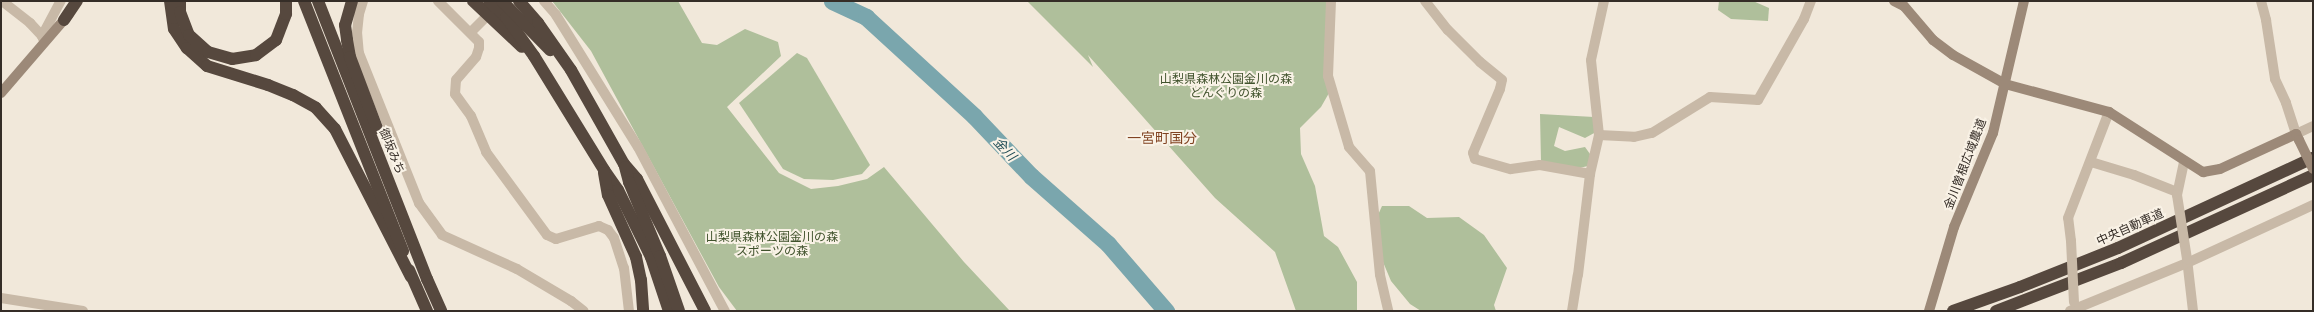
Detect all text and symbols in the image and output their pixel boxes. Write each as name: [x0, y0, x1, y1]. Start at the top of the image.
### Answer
park label: 山梨県森林公園金川の森 どんぐりの森: [1160, 72, 1292, 100]
street label: 金川曽根広域農道: [1941, 117, 1989, 211]
street label: 御坂みち: [376, 126, 408, 176]
district label: 一宮町国分: [1127, 130, 1197, 146]
water label: 金川: [990, 134, 1020, 164]
street label: 中央自動車道: [2094, 206, 2166, 248]
park label: 山梨県森林公園金川の森 スポーツの森: [706, 230, 838, 258]

